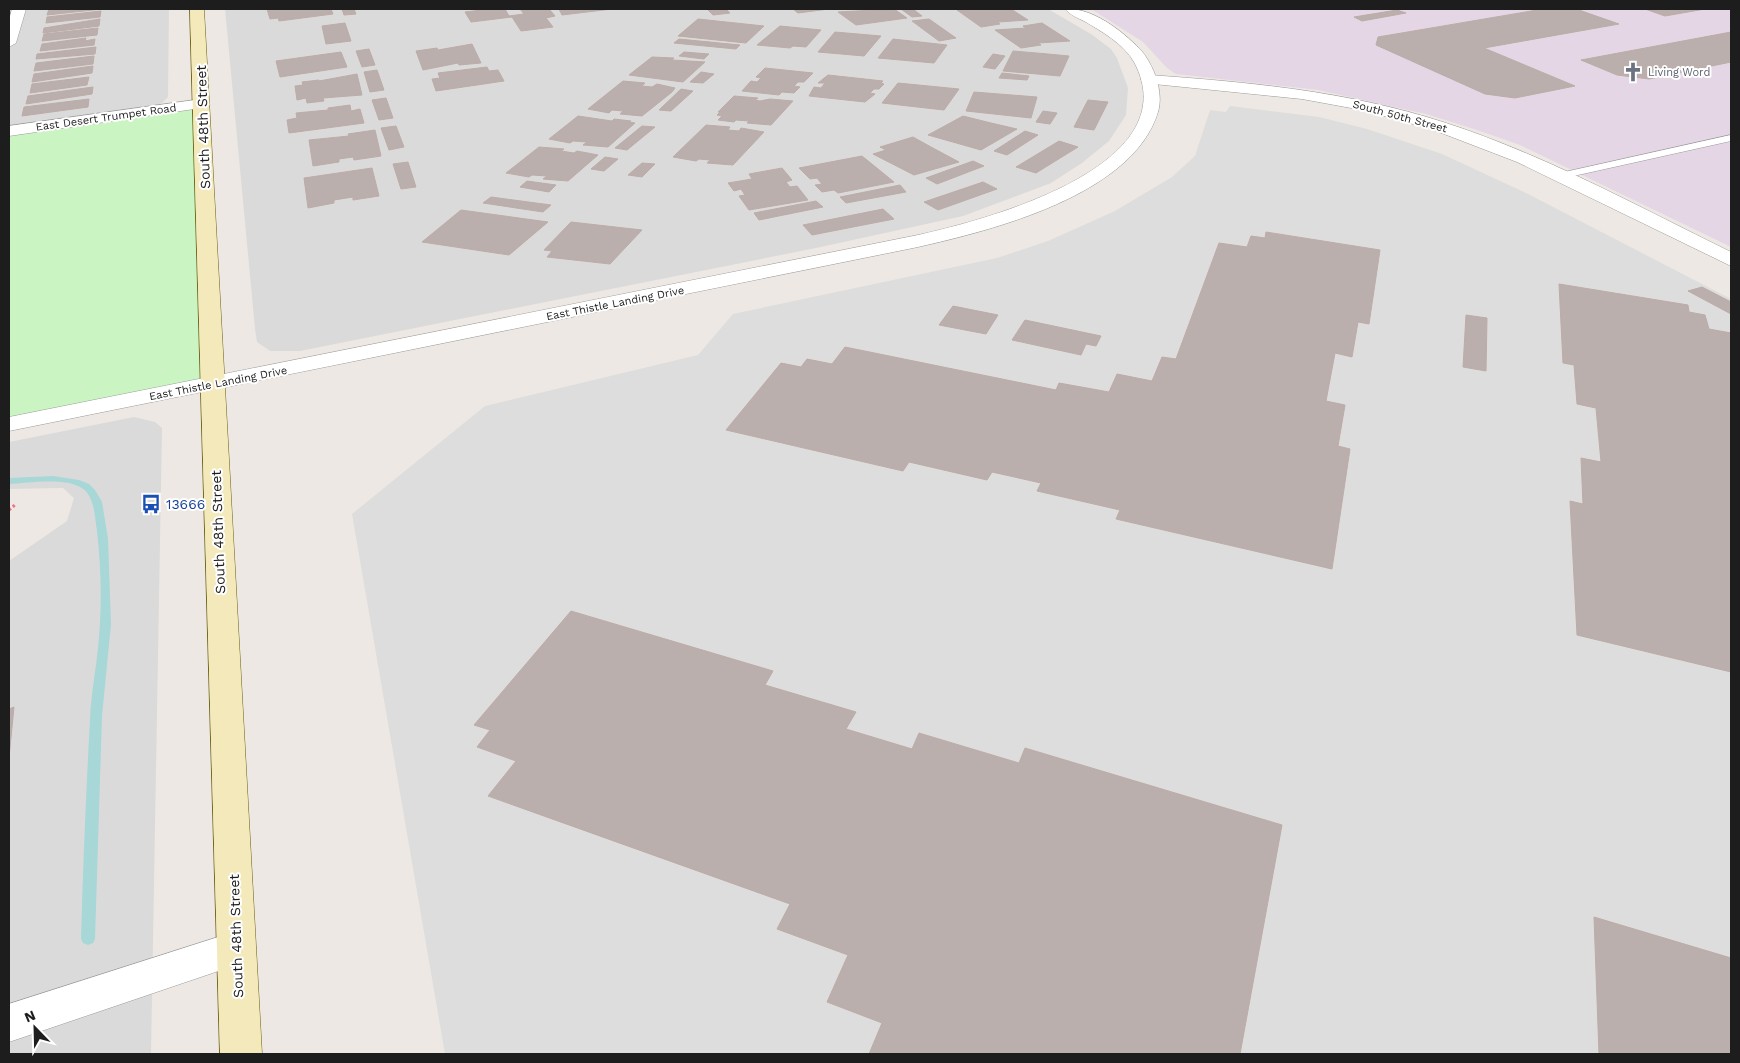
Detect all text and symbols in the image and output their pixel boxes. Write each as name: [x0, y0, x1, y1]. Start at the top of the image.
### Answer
church icon: Living Word: [1622, 61, 1644, 83]
street label: South 48th Street: [193, 65, 213, 189]
place label: Living Word: [1648, 66, 1710, 79]
street label: South 50th Street: [1351, 98, 1449, 135]
street label: East Desert Trumpet Road: [35, 101, 177, 134]
street label: East Thistle Landing Drive: [545, 284, 685, 323]
street label: East Thistle Landing Drive: [148, 364, 288, 403]
street label: South 48th Street: [208, 470, 228, 594]
bus stop icon: 13666: [140, 493, 162, 515]
place label: 13666: [166, 496, 205, 512]
street label: South 48th Street: [226, 874, 246, 998]
north arrow: [10, 1003, 60, 1053]
text: N: [22, 1007, 38, 1025]

